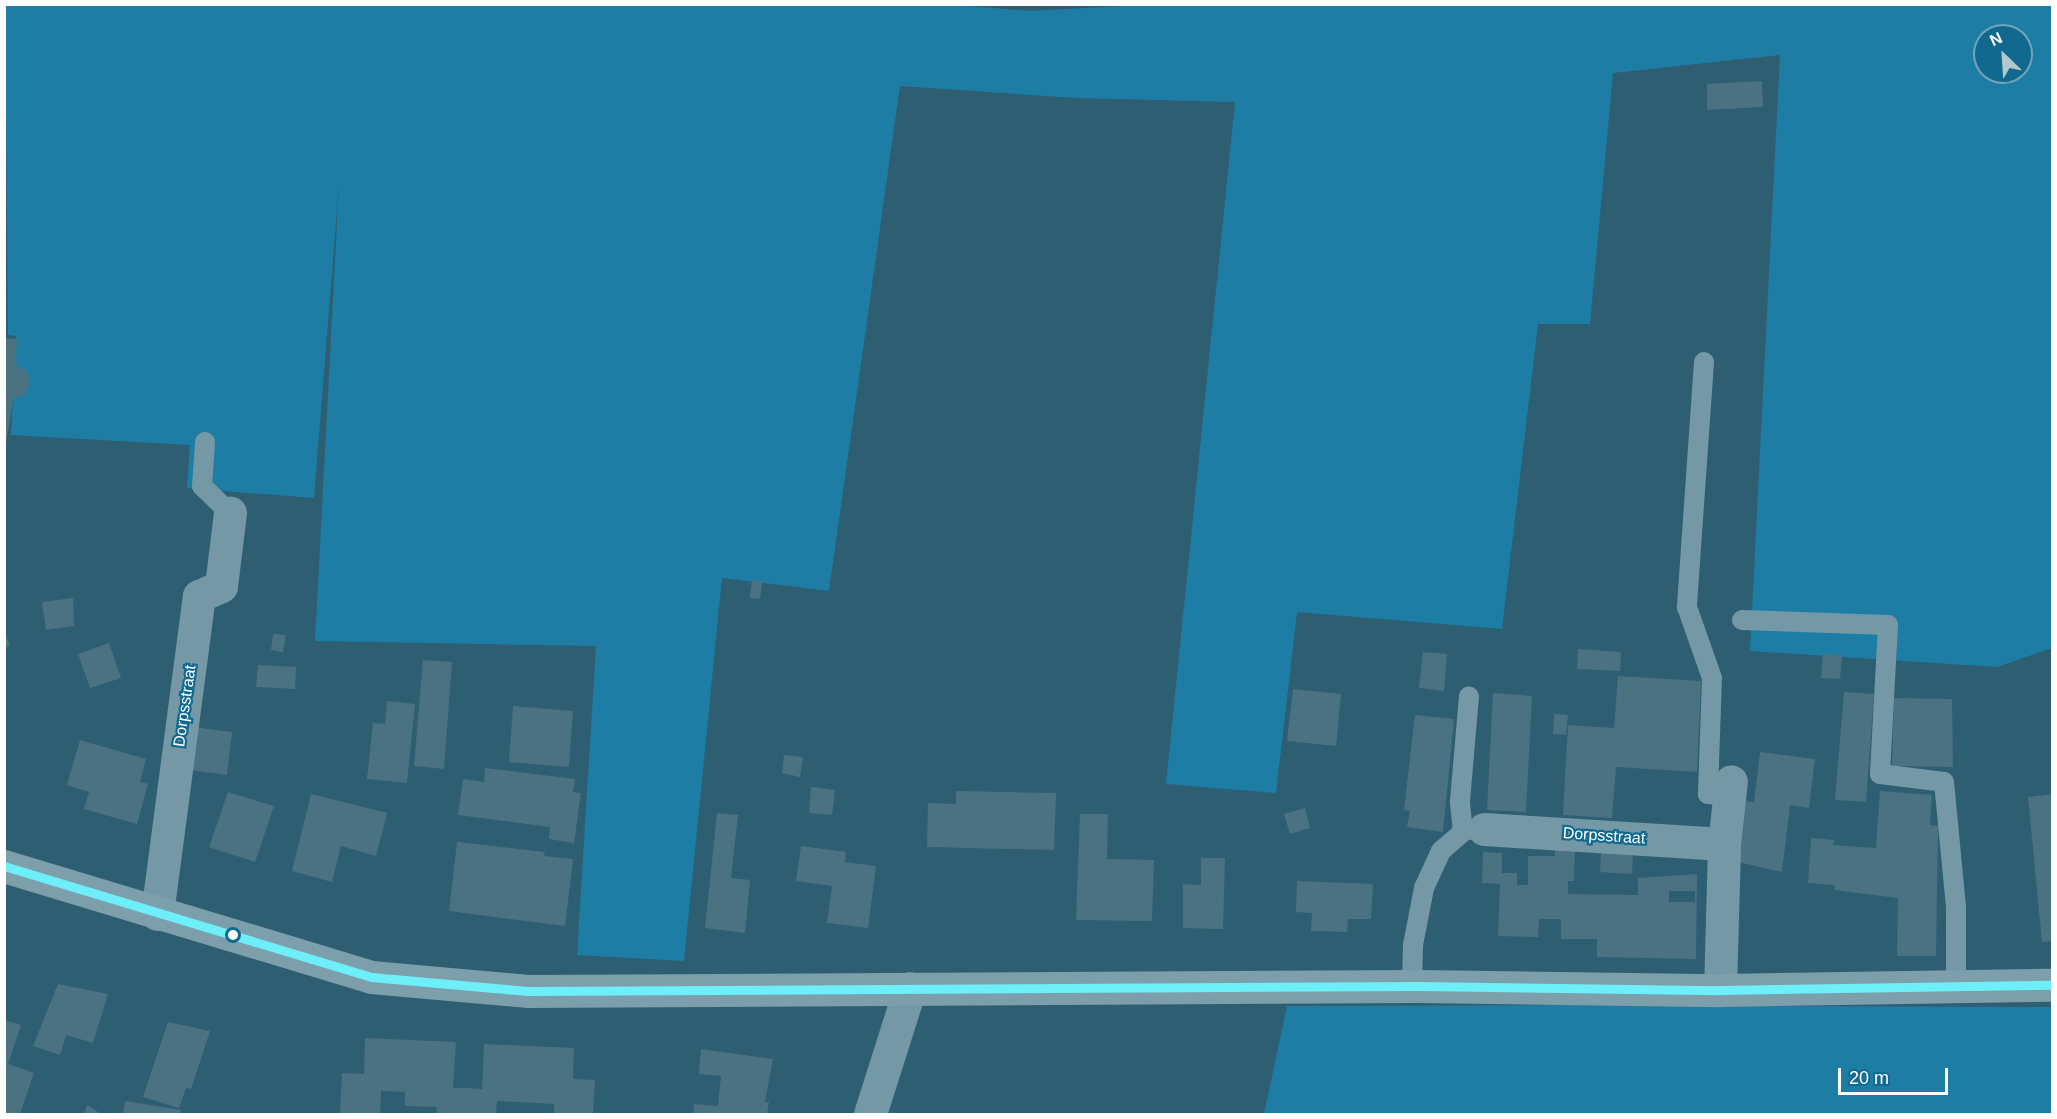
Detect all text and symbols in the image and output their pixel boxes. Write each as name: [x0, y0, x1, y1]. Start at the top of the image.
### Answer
north arrow: [1973, 24, 2033, 84]
text: N: [1987, 29, 2005, 49]
street label: Dorpsstraat: [170, 664, 200, 748]
street label: Dorpsstraat: [1562, 824, 1646, 848]
unlabelled marker: [227, 929, 239, 941]
scale bar: [1841, 1056, 1950, 1094]
text: 20 m: [1849, 1068, 1889, 1088]

